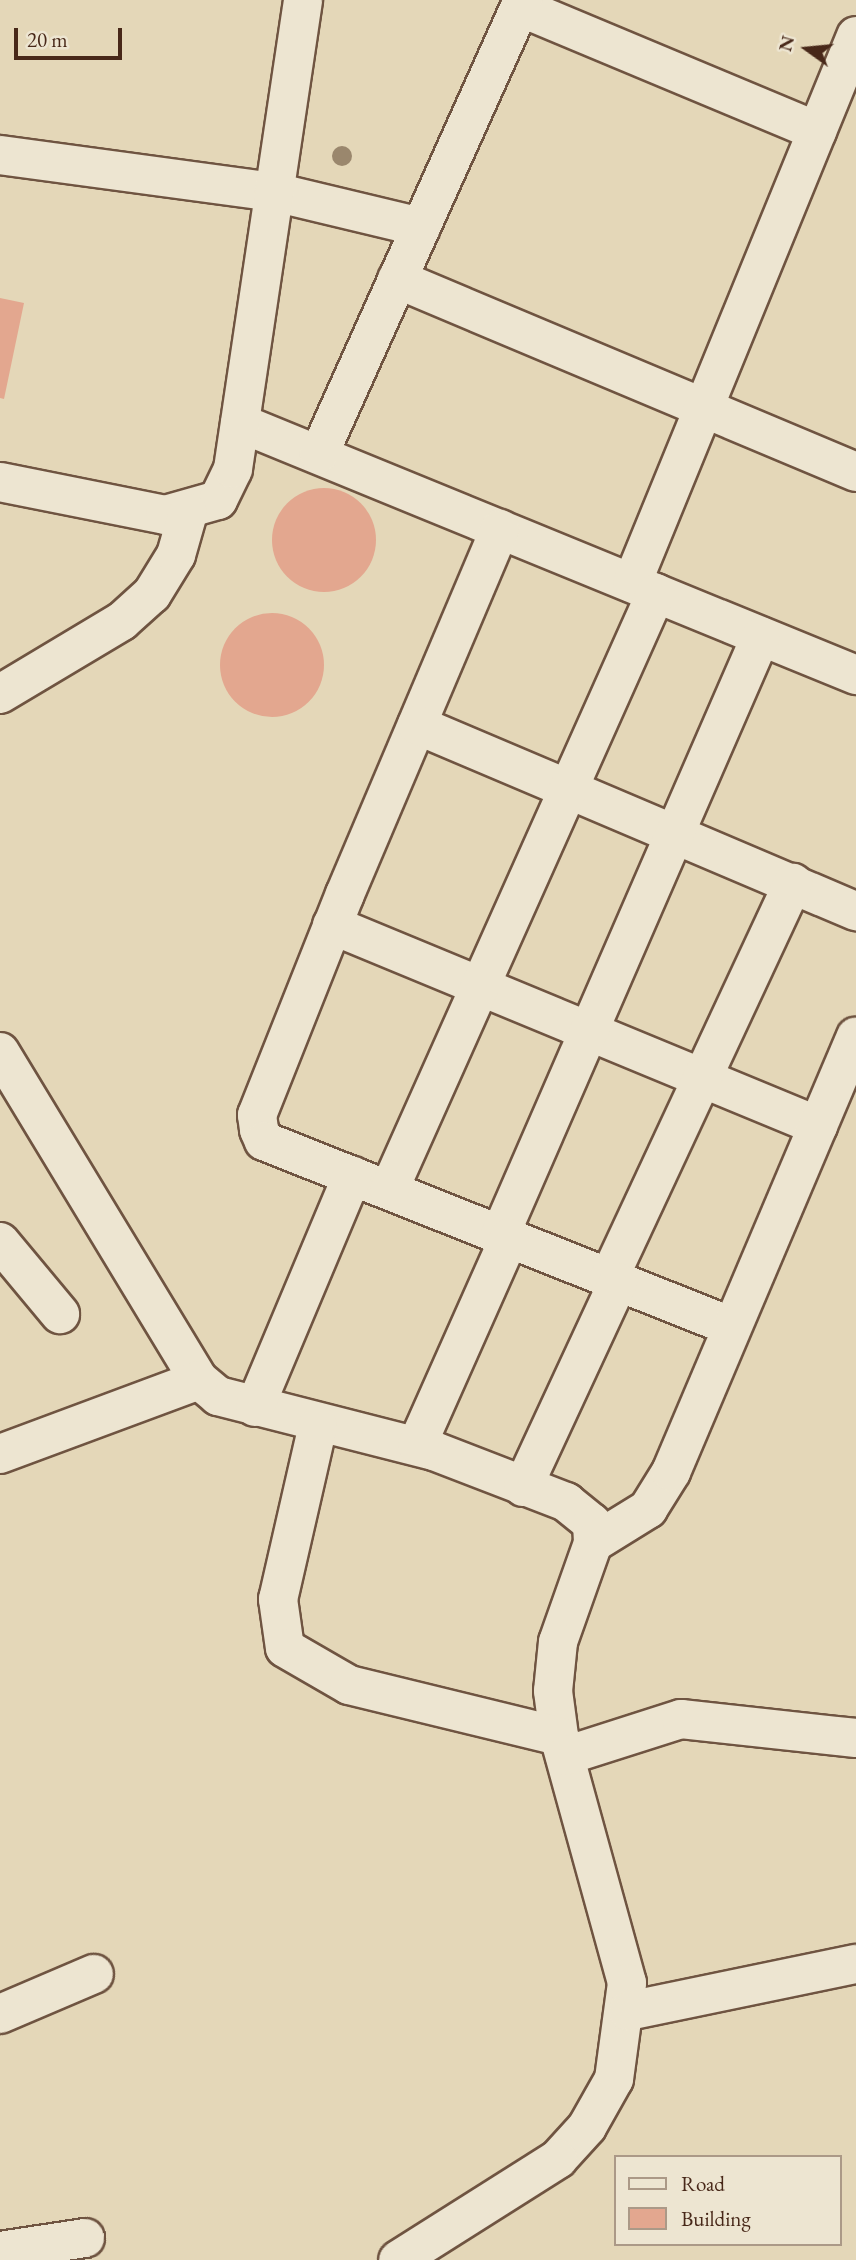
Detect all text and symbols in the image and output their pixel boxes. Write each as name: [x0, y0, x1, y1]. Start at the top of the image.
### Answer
scale bar: [18, 14, 126, 58]
north arrow: [772, 14, 842, 84]
text: 20 m: [27, 26, 68, 53]
text: N: [772, 33, 800, 54]
legend: [614, 2155, 842, 2246]
text: Road: [681, 2170, 725, 2197]
text: Building: [681, 2205, 751, 2232]

